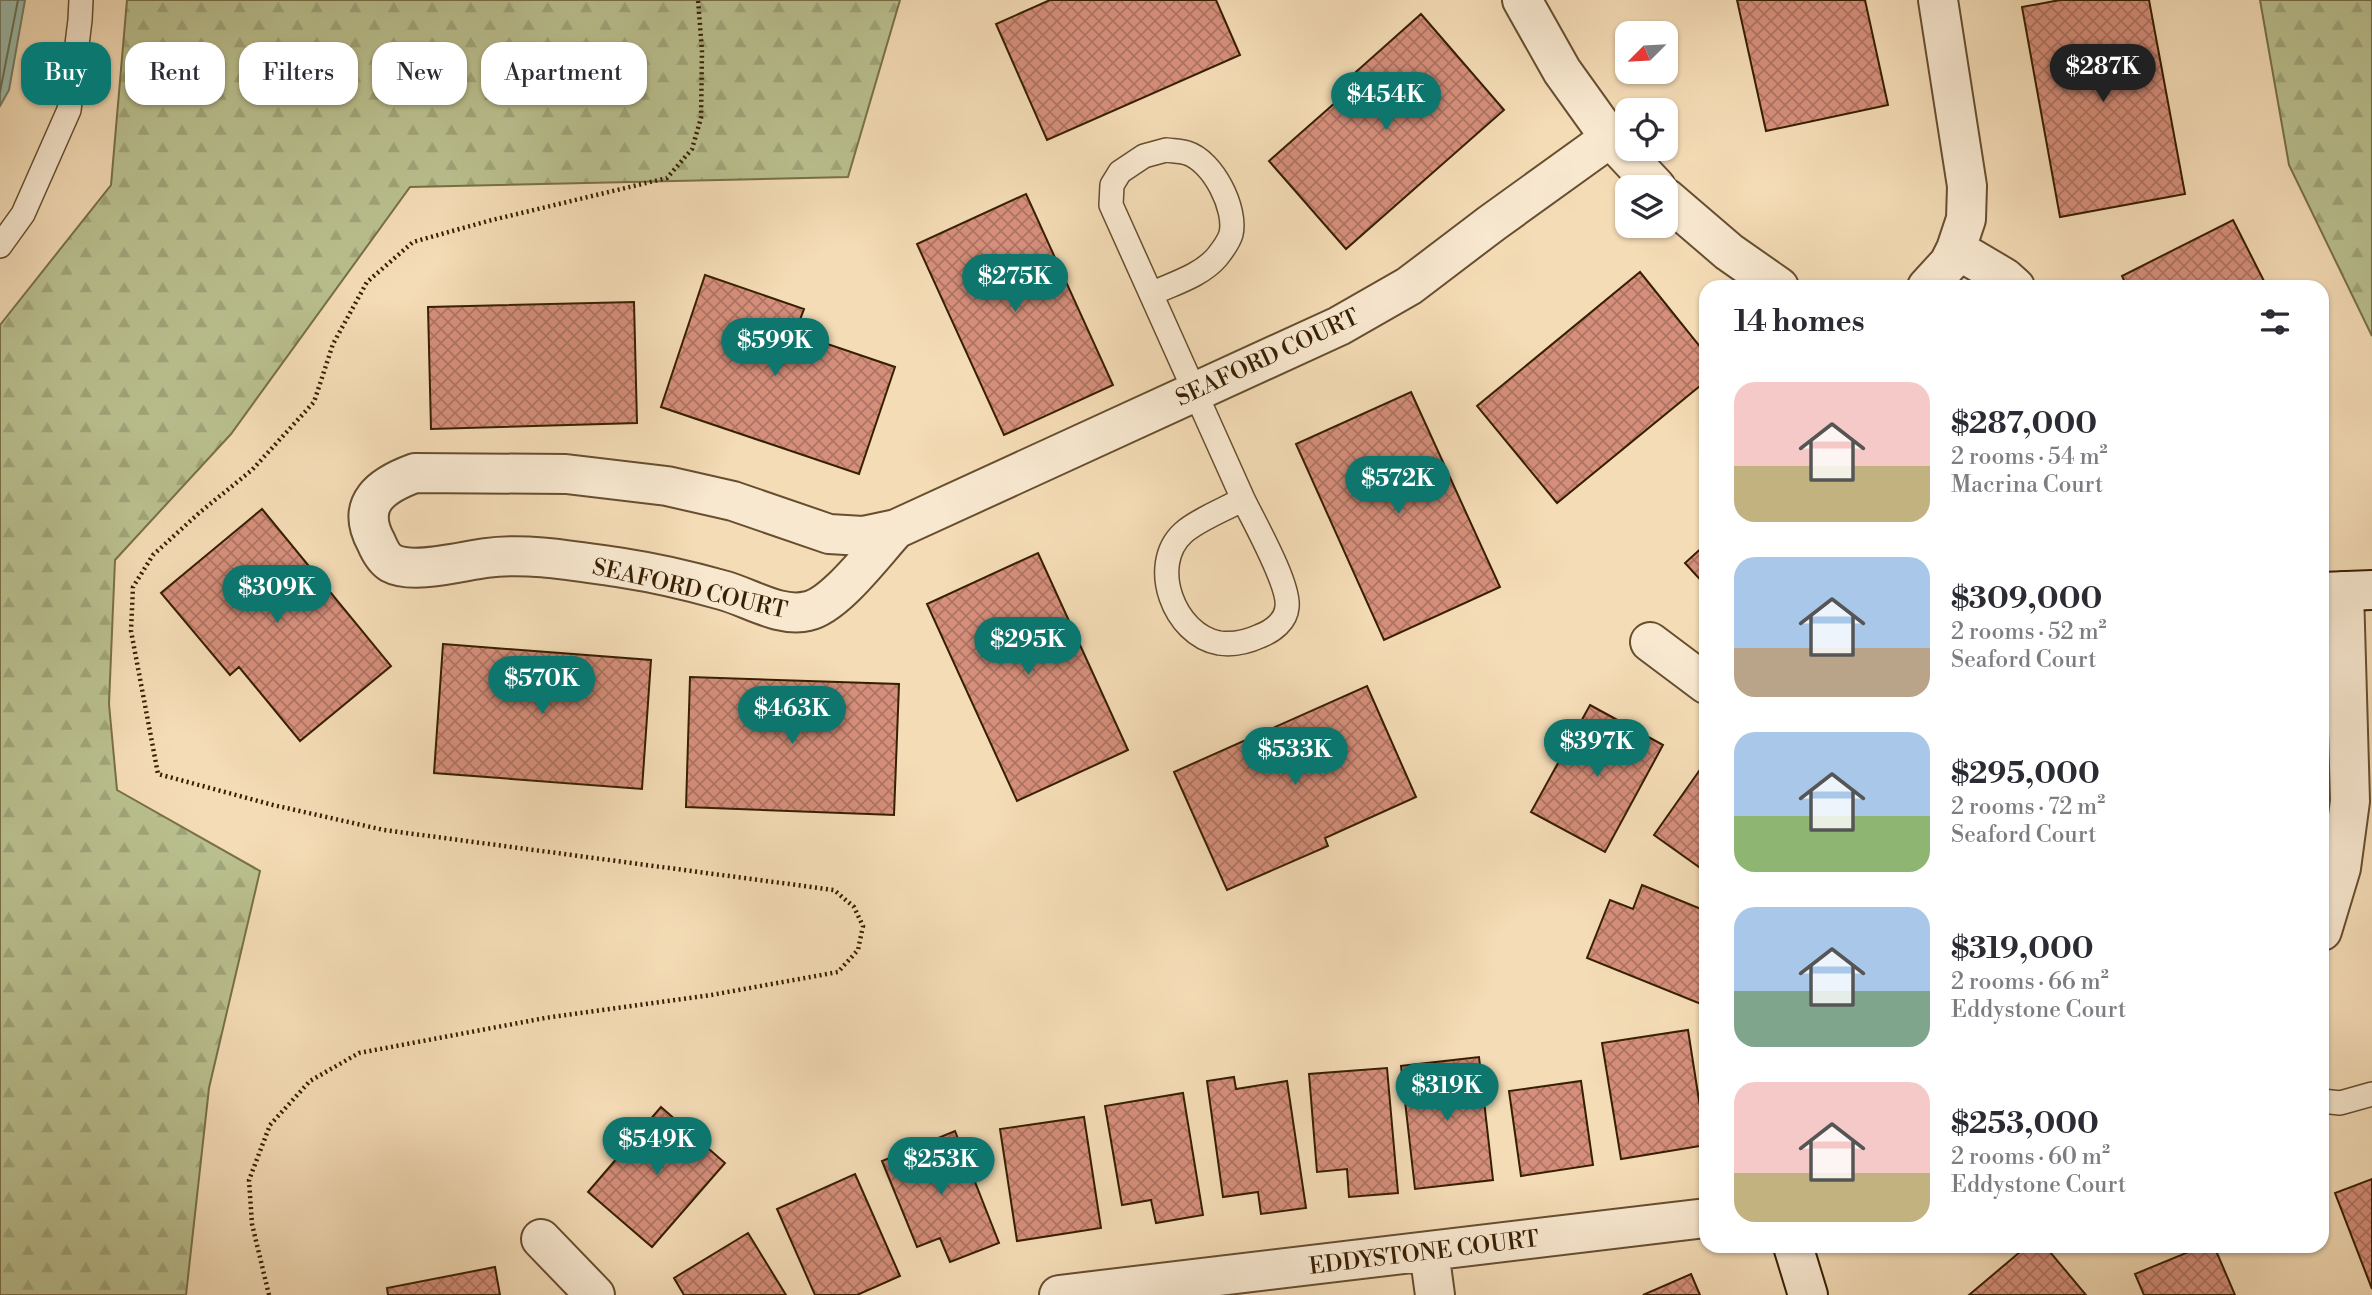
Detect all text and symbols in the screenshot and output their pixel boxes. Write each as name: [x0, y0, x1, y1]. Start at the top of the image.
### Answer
north arrow: [1615, 21, 1678, 84]
map controls: [1615, 21, 1678, 238]
chip: Buy: [21, 42, 111, 105]
chip: Rent: [125, 42, 225, 105]
chip: Filters: [239, 42, 358, 105]
chip: New: [372, 42, 467, 105]
chip: Apartment: [481, 42, 647, 105]
pin: $287K: [2054, 44, 2152, 104]
text: $287K: [2066, 53, 2140, 81]
pin: $454K: [1337, 72, 1435, 132]
text: $454K: [1347, 81, 1425, 109]
button: locate: [1615, 98, 1678, 161]
button: layers: [1615, 175, 1678, 238]
pin: $275K: [966, 254, 1064, 314]
text: $275K: [978, 263, 1052, 291]
street label: SEAFORD COURT: [1171, 303, 1364, 413]
text: 14 homes: [1734, 303, 1865, 341]
icon: filters: [2256, 303, 2294, 341]
pin: $599K: [726, 318, 824, 378]
text: $599K: [737, 327, 813, 355]
text: $287,000: [1951, 405, 2097, 443]
icon: home: [1790, 410, 1874, 494]
text: 2 rooms · 54 m²: [1951, 443, 2108, 471]
pin: $572K: [1349, 456, 1447, 516]
text: $572K: [1361, 465, 1435, 493]
text: Macrina Court: [1951, 471, 2103, 499]
street label: SEAFORD COURT: [590, 553, 790, 625]
pin: $309K: [228, 566, 326, 625]
text: $309K: [238, 574, 316, 602]
text: $309,000: [1951, 580, 2102, 618]
icon: home: [1790, 585, 1874, 669]
pin: $295K: [979, 618, 1077, 677]
text: 2 rooms · 52 m²: [1951, 618, 2107, 646]
text: $295K: [990, 626, 1066, 654]
text: Seaford Court: [1951, 646, 2096, 674]
pin: $570K: [493, 656, 591, 716]
text: $570K: [504, 665, 580, 693]
pin: $463K: [743, 686, 841, 746]
text: $463K: [754, 695, 830, 723]
pin: $397K: [1548, 720, 1646, 779]
pin: $533K: [1246, 728, 1344, 787]
text: $397K: [1560, 728, 1634, 756]
text: $533K: [1258, 736, 1332, 764]
text: $295,000: [1951, 755, 2100, 793]
icon: home: [1790, 760, 1874, 844]
text: 2 rooms · 72 m²: [1951, 793, 2105, 821]
text: Seaford Court: [1951, 821, 2096, 849]
text: $319,000: [1951, 930, 2094, 968]
icon: home: [1790, 935, 1874, 1019]
text: 2 rooms · 66 m²: [1951, 968, 2109, 996]
text: Eddystone Court: [1951, 996, 2126, 1024]
pin: $319K: [1398, 1064, 1496, 1123]
text: $319K: [1412, 1072, 1482, 1100]
text: $253,000: [1951, 1105, 2099, 1143]
icon: home: [1790, 1110, 1874, 1194]
pin: $549K: [608, 1118, 706, 1177]
text: $549K: [619, 1126, 695, 1154]
pin: $253K: [892, 1138, 990, 1197]
text: 2 rooms · 60 m²: [1951, 1143, 2110, 1171]
text: $253K: [904, 1146, 978, 1174]
text: Eddystone Court: [1951, 1171, 2126, 1199]
street label: EDDYSTONE COURT: [1308, 1225, 1541, 1281]

